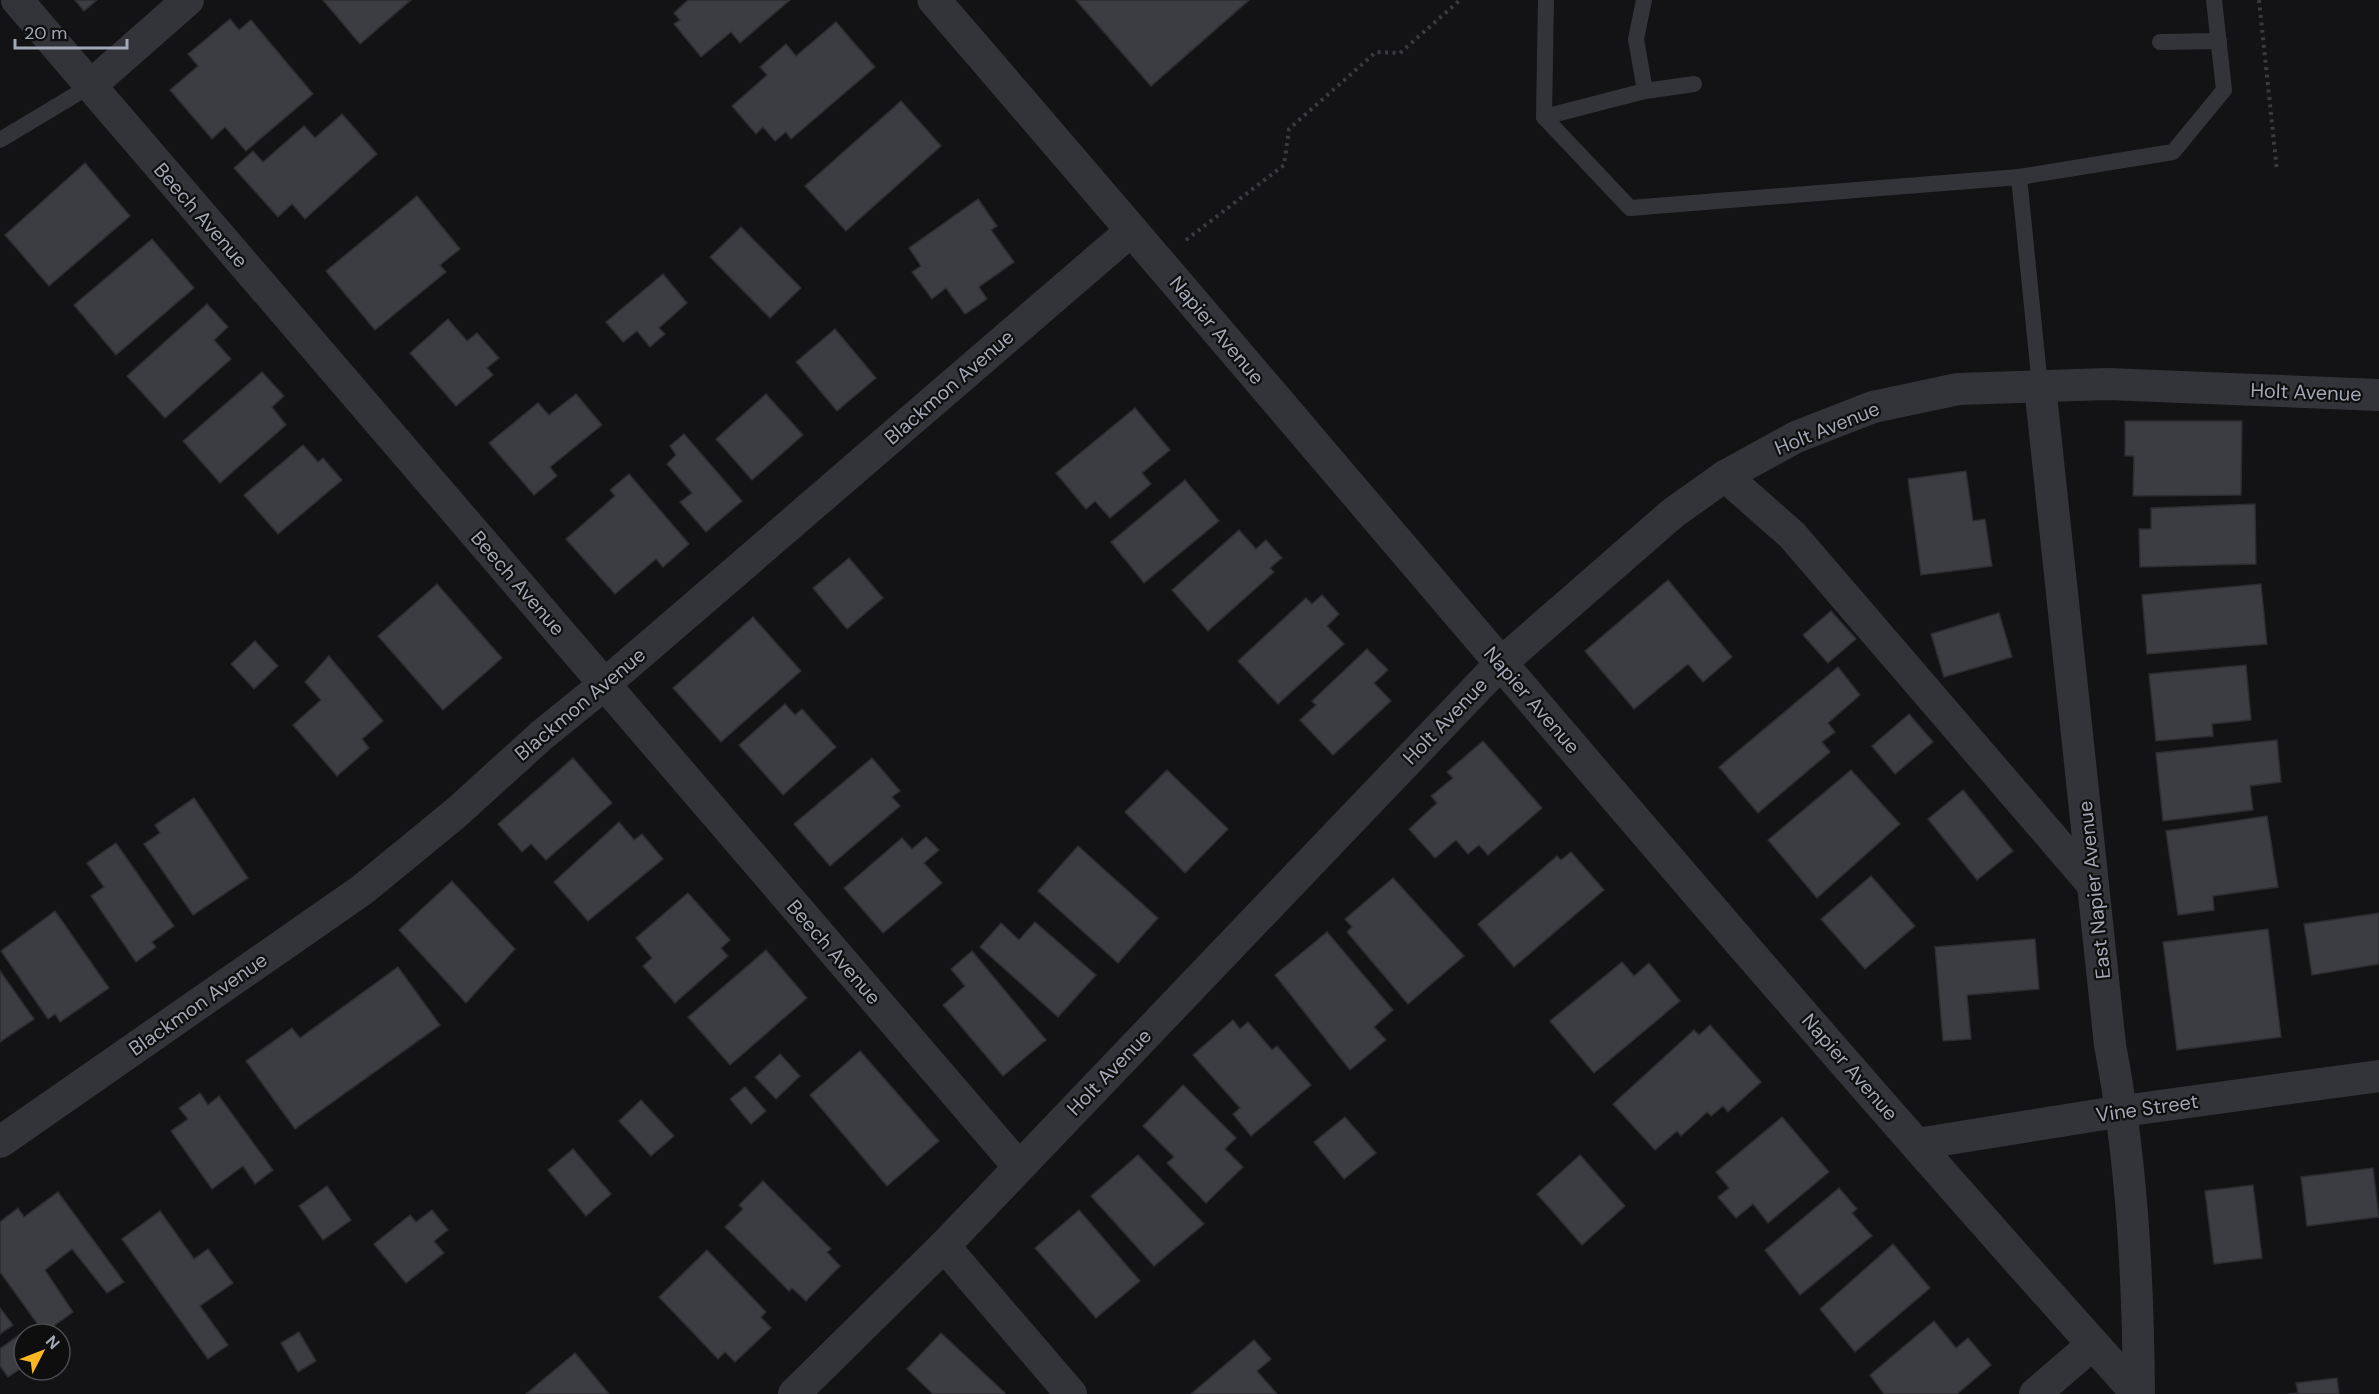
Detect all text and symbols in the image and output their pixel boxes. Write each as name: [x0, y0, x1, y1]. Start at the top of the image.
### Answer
scale bar: [15, 12, 128, 50]
text: 20 m: [24, 21, 67, 45]
street label: Beech Avenue: [148, 157, 254, 273]
street label: Napier Avenue: [1164, 270, 1270, 390]
street label: Blackmon Avenue: [879, 324, 1019, 450]
street label: Holt Avenue: [2250, 377, 2362, 407]
street label: Holt Avenue: [1771, 395, 1883, 461]
street label: Beech Avenue: [465, 525, 571, 641]
street label: Napier Avenue: [1478, 641, 1586, 759]
street label: Blackmon Avenue: [509, 642, 651, 766]
street label: Holt Avenue: [1397, 672, 1493, 770]
street label: East Napier Avenue: [2072, 800, 2116, 980]
street label: Beech Avenue: [781, 894, 887, 1010]
street label: Blackmon Avenue: [124, 946, 272, 1062]
street label: Napier Avenue: [1796, 1008, 1904, 1126]
street label: Holt Avenue: [1061, 1023, 1157, 1121]
street label: Vine Street: [2094, 1088, 2200, 1128]
north arrow: [12, 1322, 72, 1382]
text: N: [41, 1331, 64, 1354]

